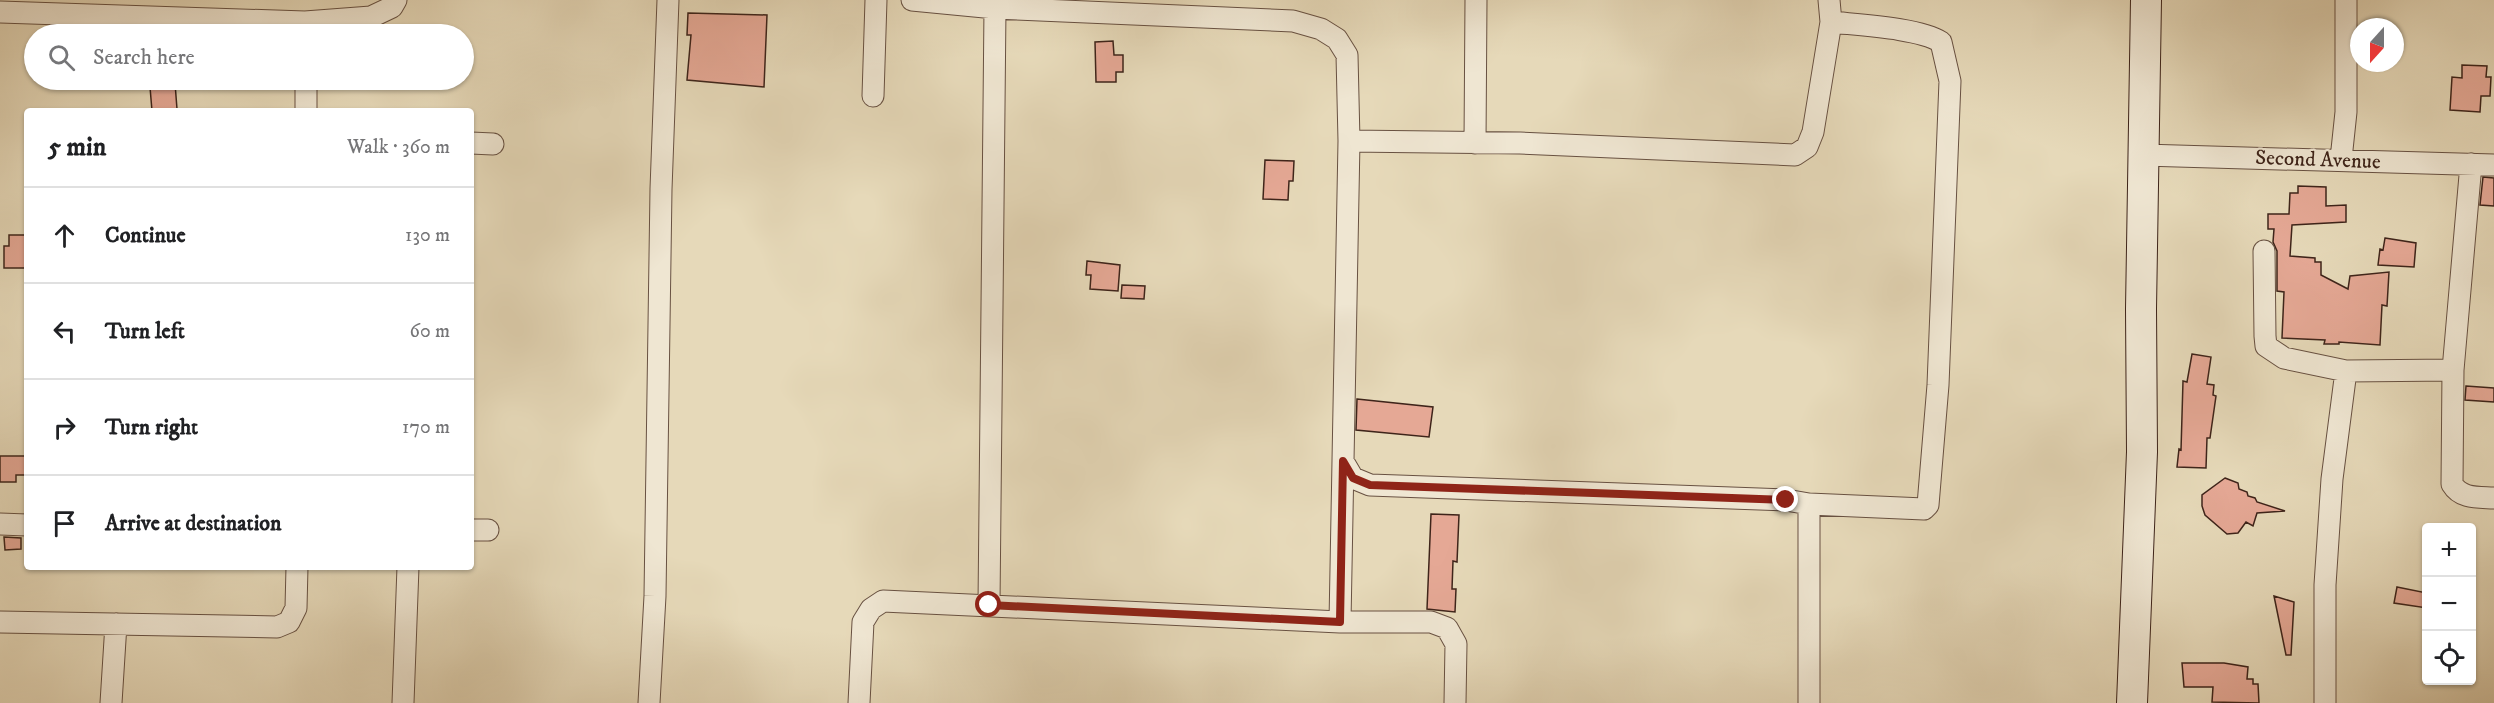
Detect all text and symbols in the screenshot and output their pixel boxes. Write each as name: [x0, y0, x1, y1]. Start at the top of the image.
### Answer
north arrow: [2350, 18, 2404, 72]
search box: [24, 24, 474, 90]
icon: search: [45, 41, 78, 74]
text: Search here: [93, 44, 195, 71]
text: 5 min: [48, 131, 106, 164]
text: Walk · 360 m: [347, 135, 450, 160]
street label: Second Avenue: [2255, 145, 2381, 175]
icon: ahead: [48, 219, 81, 252]
text: Continue: [105, 222, 186, 249]
text: 130 m: [405, 223, 450, 248]
icon: left: [48, 315, 81, 348]
text: Turn left: [105, 318, 185, 345]
text: 60 m: [410, 319, 450, 344]
icon: right: [48, 411, 81, 444]
text: Turn right: [105, 414, 198, 441]
text: 170 m: [402, 415, 450, 440]
route end: [1772, 486, 1798, 512]
icon: arrive: [48, 507, 81, 540]
text: Arrive at destination: [105, 510, 282, 537]
map controls: [2422, 523, 2476, 685]
button: +: [2422, 523, 2476, 577]
button: −: [2422, 577, 2476, 631]
route start: [975, 591, 1001, 617]
button: locate: [2422, 631, 2476, 685]

